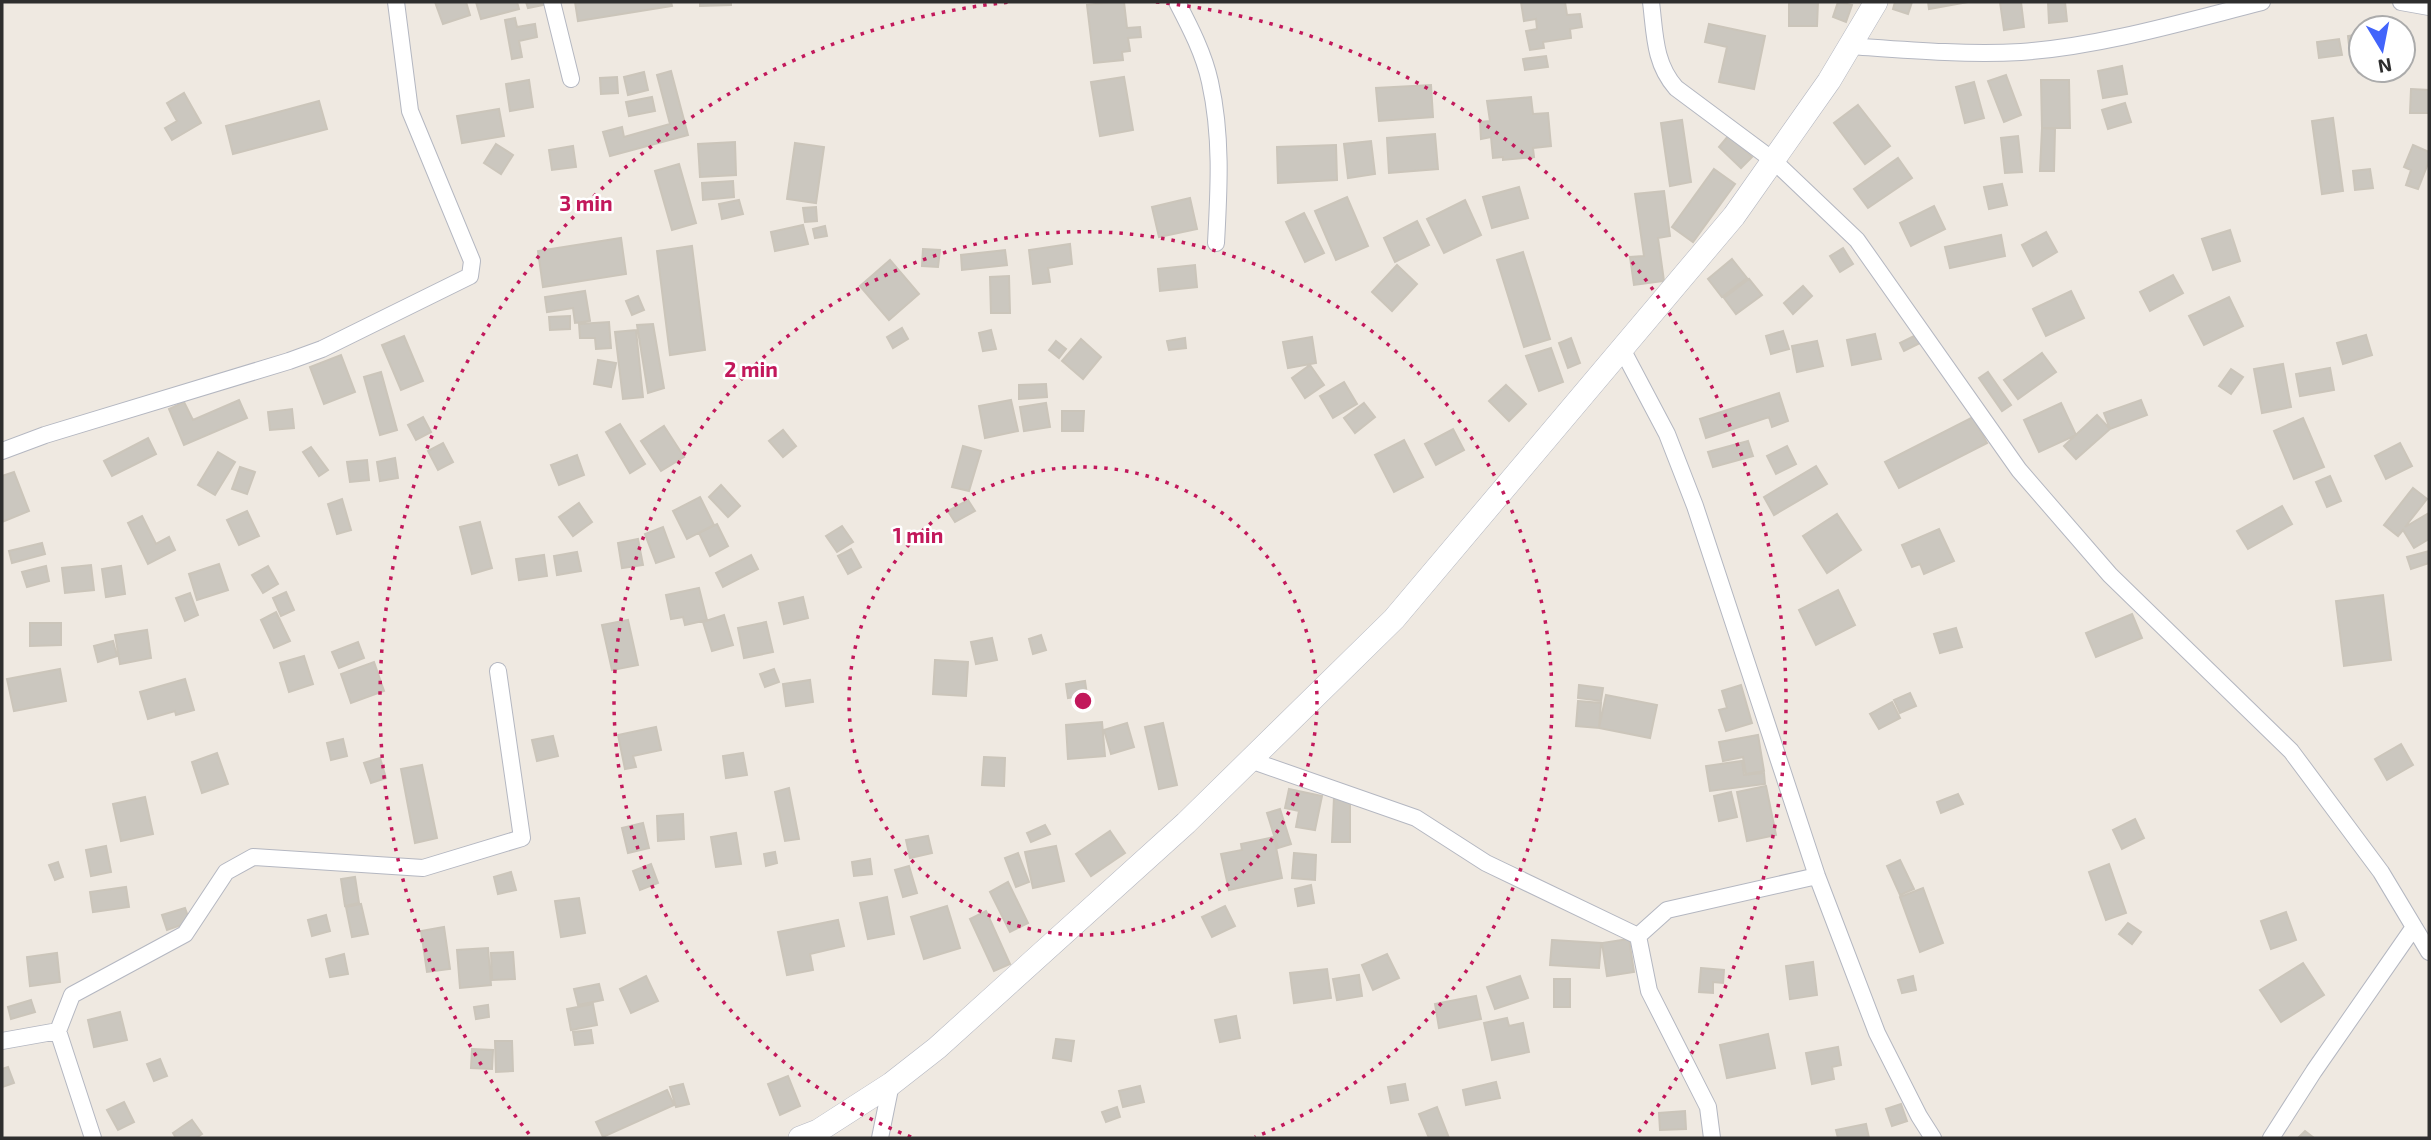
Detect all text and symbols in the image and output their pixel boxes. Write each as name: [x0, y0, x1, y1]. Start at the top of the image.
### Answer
north arrow: [2347, 14, 2417, 84]
text: N: [2376, 54, 2394, 79]
text: 3 min: [559, 190, 613, 215]
text: 2 min: [724, 356, 778, 381]
text: 1 min: [893, 522, 943, 547]
centre of rings: [1071, 689, 1095, 713]

